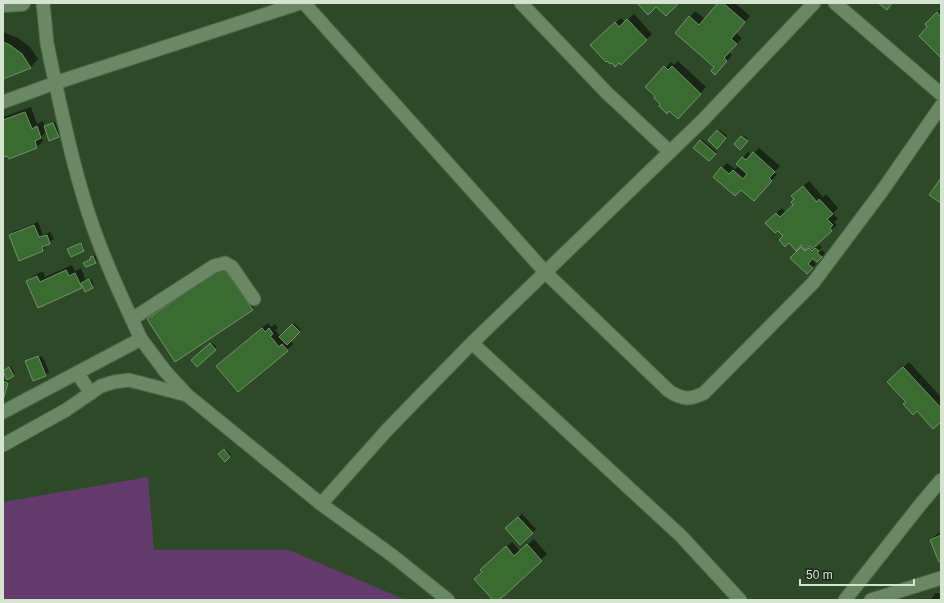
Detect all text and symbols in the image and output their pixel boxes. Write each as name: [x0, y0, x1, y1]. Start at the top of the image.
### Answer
scale bar: [800, 561, 914, 587]
text: 50 m: [806, 568, 833, 582]

